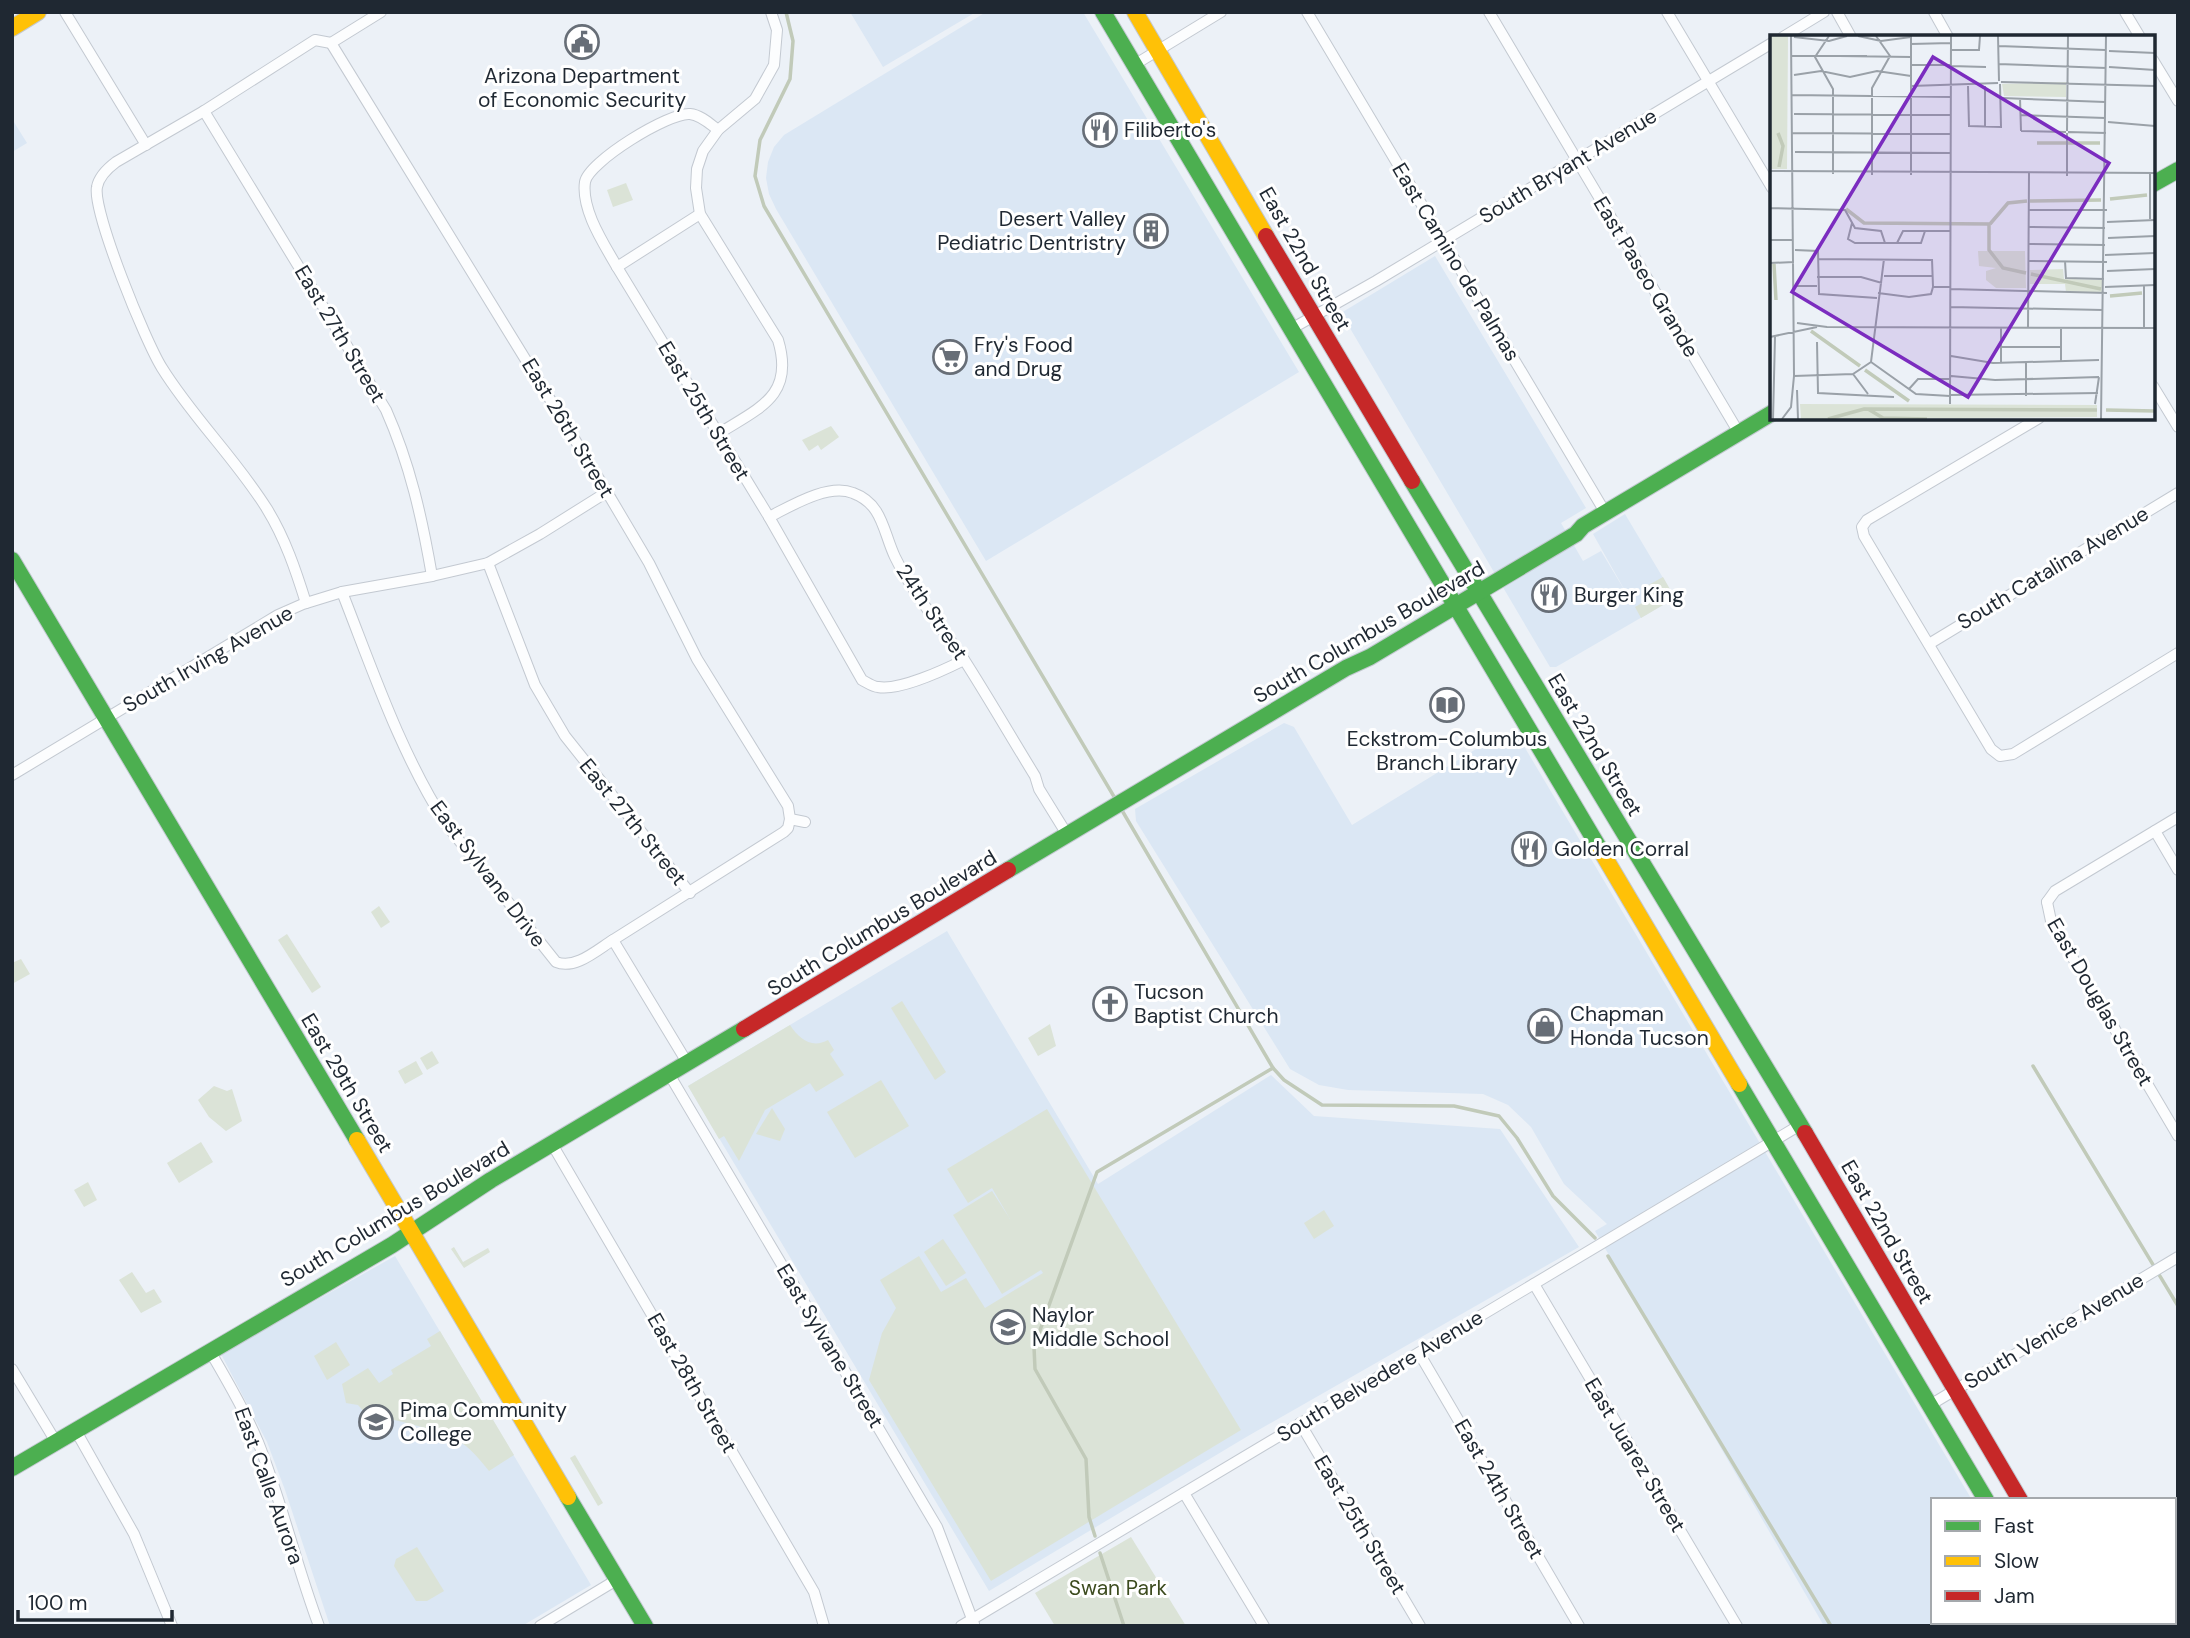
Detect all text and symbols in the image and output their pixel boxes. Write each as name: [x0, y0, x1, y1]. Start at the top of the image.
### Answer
public building icon: Arizona Department of Economic Security: [563, 23, 601, 61]
inset map: [1770, 35, 2155, 420]
place label: Arizona Department of Economic Security: [478, 62, 686, 114]
street label: South Bryant Avenue: [1474, 102, 1662, 230]
restaurant icon: Filiberto's: [1081, 111, 1119, 149]
place label: Filiberto's: [1124, 116, 1216, 144]
street label: East Camino de Palmas: [1386, 158, 1526, 366]
street label: East 22nd Street: [1252, 182, 1358, 336]
street label: East Paseo Grande: [1587, 191, 1705, 363]
place label: Desert Valley Pediatric Dentristry: [937, 205, 1126, 257]
building icon: Desert Valley Pediatric Dentristry: [1132, 212, 1170, 250]
street label: East 27th Street: [288, 260, 392, 408]
place label: Fry's Food and Drug: [974, 331, 1073, 383]
street label: East 25th Street: [651, 336, 757, 486]
supermarket icon: Fry's Food and Drug: [931, 338, 969, 376]
street label: East 26th Street: [515, 353, 621, 503]
street label: South Catalina Avenue: [1952, 500, 2154, 636]
street label: South Columbus Boulevard: [1248, 554, 1490, 710]
street label: 24th Street: [890, 559, 974, 665]
restaurant icon: Burger King: [1530, 576, 1568, 614]
place label: Burger King: [1574, 581, 1684, 609]
street label: South Irving Avenue: [118, 599, 298, 719]
street label: East 22nd Street: [1541, 668, 1649, 822]
library icon: Eckstrom-Columbus Branch Library: [1428, 686, 1466, 724]
place label: Eckstrom-Columbus Branch Library: [1347, 725, 1547, 777]
street label: East 27th Street: [573, 753, 693, 891]
street label: East Sylvane Drive: [424, 795, 552, 953]
restaurant icon: Golden Corral: [1510, 830, 1548, 868]
place label: Golden Corral: [1554, 835, 1689, 863]
street label: South Columbus Boulevard: [762, 843, 1002, 1003]
street label: East Douglas Street: [2040, 913, 2160, 1091]
place label: Tucson Baptist Church: [1134, 978, 1279, 1030]
church icon: Tucson Baptist Church: [1091, 985, 1129, 1023]
place label: Chapman Honda Tucson: [1570, 1000, 1709, 1052]
shop icon: Chapman Honda Tucson: [1526, 1007, 1564, 1045]
street label: East 29th Street: [294, 1008, 400, 1158]
street label: South Columbus Boulevard: [275, 1134, 515, 1294]
street label: East 22nd Street: [1834, 1155, 1940, 1309]
street label: East Sylvane Street: [770, 1259, 890, 1433]
street label: South Venice Avenue: [1959, 1266, 2149, 1396]
place label: Naylor Middle School: [1032, 1301, 1169, 1353]
street label: South Belvedere Avenue: [1272, 1303, 1488, 1449]
street label: East 28th Street: [641, 1308, 743, 1458]
school or university icon: Naylor Middle School: [989, 1308, 1027, 1346]
street label: East Juarez Street: [1578, 1373, 1692, 1537]
place label: Pima Community College: [400, 1396, 567, 1448]
school or university icon: Pima Community College: [357, 1403, 395, 1441]
street label: East Calle Aurora: [228, 1404, 310, 1568]
street label: East 24th Street: [1448, 1414, 1550, 1564]
street label: East 25th Street: [1307, 1450, 1413, 1600]
legend: [1931, 1498, 2176, 1624]
text: Fast: [1994, 1512, 2034, 1540]
text: Slow: [1994, 1547, 2039, 1575]
park label: Swan Park: [1069, 1574, 1168, 1602]
scale bar: [18, 1578, 172, 1622]
text: Jam: [1994, 1582, 2035, 1610]
text: 100 m: [28, 1589, 88, 1617]

